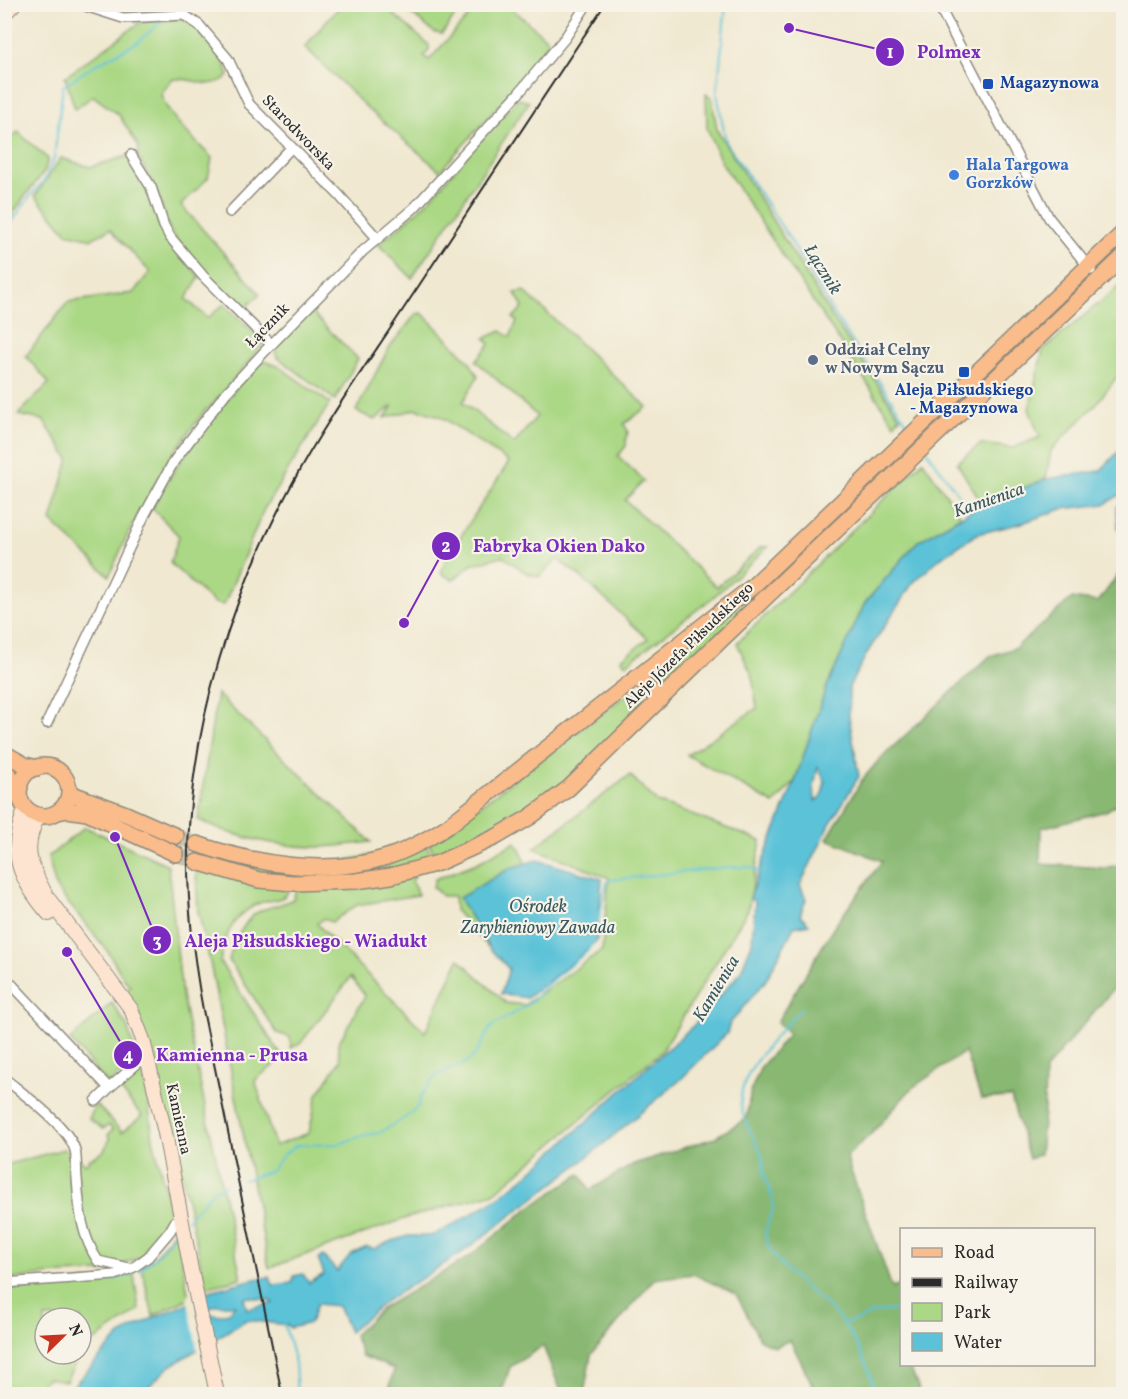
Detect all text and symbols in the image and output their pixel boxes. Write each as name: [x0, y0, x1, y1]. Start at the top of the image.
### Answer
callout: Polmex: [875, 34, 993, 70]
text: 1: [886, 41, 894, 66]
text: Polmex: [917, 41, 981, 66]
place label: Magazynowa: [1000, 73, 1099, 95]
marker: Magazynowa: [981, 77, 995, 91]
street label: Starodworska: [256, 90, 340, 176]
place label: Hala Targowa Gorzków: [966, 155, 1069, 195]
marker: Hala Targowa Gorzków: [947, 168, 961, 182]
water label: Łącznik: [797, 240, 847, 300]
street label: Łącznik: [241, 298, 295, 353]
place label: Oddział Celny w Nowym Sączu: [825, 340, 945, 380]
marker: Oddział Celny w Nowym Sączu: [806, 353, 820, 367]
marker: Aleja Piłsudskiego - Magazynowa: [957, 365, 971, 379]
place label: Aleja Piłsudskiego - Magazynowa: [895, 380, 1033, 420]
water label: Kamienica: [950, 477, 1028, 525]
callout: Fabryka Okien Dako: [431, 528, 657, 564]
text: 2: [441, 535, 451, 560]
text: Fabryka Okien Dako: [473, 535, 645, 560]
street label: Aleje Józefa Piłsudskiego: [619, 578, 759, 714]
water label: Ośrodek Zarybieniowy Zawada: [460, 895, 615, 941]
callout: Aleja Piłsudskiego - Wiadukt: [142, 922, 440, 958]
text: 3: [152, 930, 162, 955]
text: Aleja Piłsudskiego - Wiadukt: [185, 930, 428, 955]
water label: Kamienica: [687, 951, 747, 1027]
callout: Kamienna - Prusa: [113, 1037, 320, 1073]
text: 4: [123, 1044, 134, 1069]
text: Kamienna - Prusa: [156, 1044, 308, 1069]
street label: Kamienna: [160, 1081, 196, 1157]
legend: [900, 1228, 1095, 1366]
text: Road: [954, 1241, 995, 1266]
text: Railway: [954, 1271, 1018, 1296]
text: Park: [954, 1301, 991, 1326]
north arrow: [33, 1306, 93, 1366]
text: N: [62, 1321, 87, 1341]
text: Water: [954, 1331, 1002, 1356]

